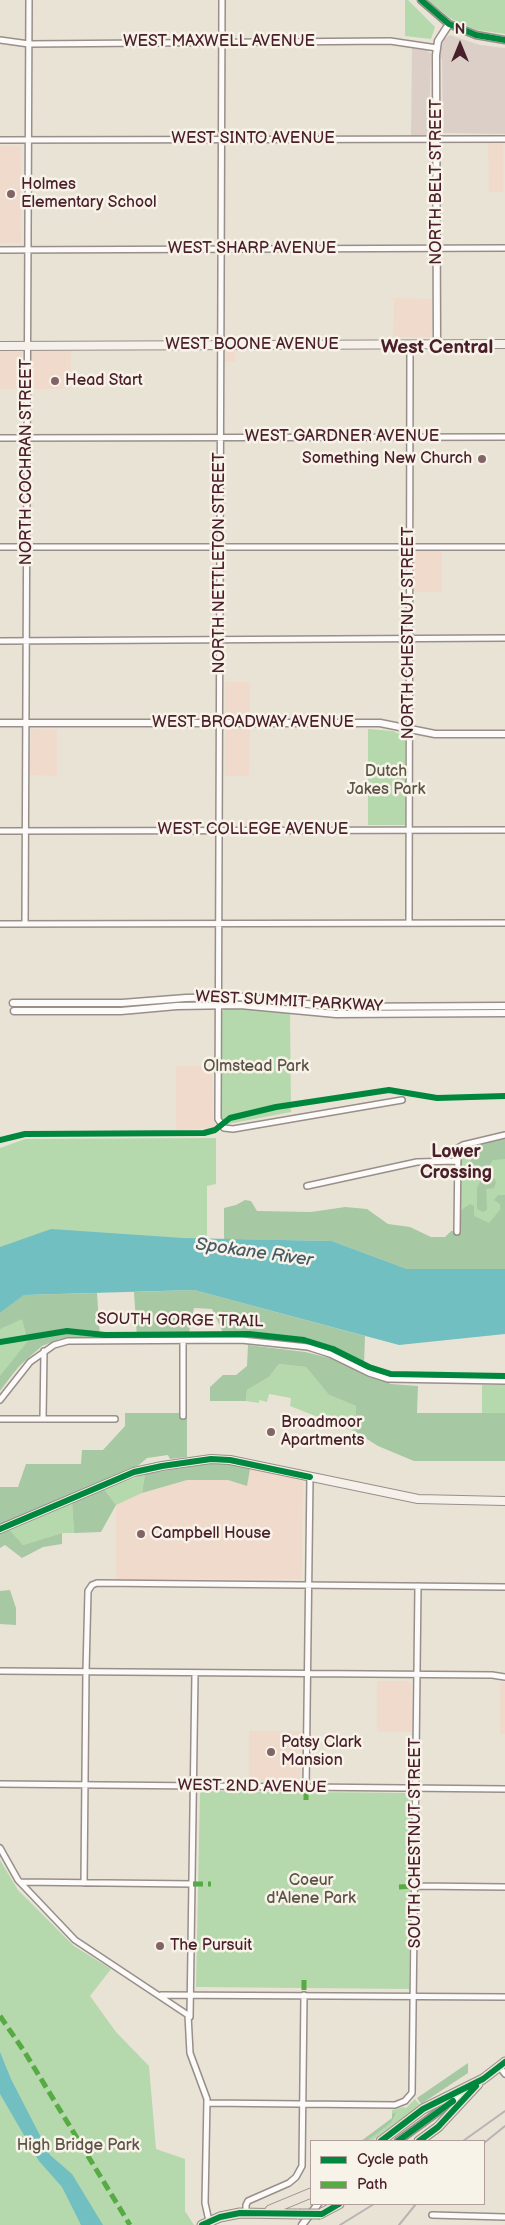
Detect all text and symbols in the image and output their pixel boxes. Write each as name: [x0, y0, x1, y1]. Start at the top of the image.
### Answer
north arrow: [435, 20, 485, 70]
text: N: [455, 21, 465, 38]
street label: WEST MAXWELL AVENUE: [123, 32, 315, 52]
street label: NORTH BELT STREET: [427, 99, 447, 265]
street label: WEST SINTO AVENUE: [171, 129, 335, 149]
place label: Holmes Elementary School: [21, 175, 157, 213]
marker: Holmes Elementary School: [5, 188, 17, 200]
street label: WEST SHARP AVENUE: [168, 239, 336, 259]
street label: WEST BOONE AVENUE: [165, 335, 339, 355]
district label: West Central: [381, 337, 493, 359]
street label: NORTH COCHRAN STREET: [17, 359, 37, 565]
place label: Head Start: [65, 371, 143, 391]
marker: Head Start: [49, 375, 61, 387]
street label: WEST GARDNER AVENUE: [245, 427, 439, 447]
place label: Something New Church: [302, 449, 472, 469]
street label: NORTH NETTLETON STREET: [210, 452, 230, 674]
marker: Something New Church: [476, 453, 488, 465]
street label: NORTH CHESTNUT STREET: [399, 527, 419, 739]
street label: WEST BROADWAY AVENUE: [152, 713, 354, 733]
park label: Dutch Jakes Park: [347, 762, 425, 800]
street label: WEST COLLEGE AVENUE: [158, 820, 348, 840]
street label: WEST SUMMIT PARKWAY: [195, 987, 383, 1017]
park label: Olmstead Park: [203, 1057, 309, 1077]
district label: Lower Crossing: [420, 1141, 492, 1184]
water label: Spokane River: [194, 1234, 314, 1272]
street label: SOUTH GORGE TRAIL: [97, 1310, 263, 1332]
place label: Broadmoor Apartments: [281, 1413, 364, 1451]
marker: Broadmoor Apartments: [265, 1426, 277, 1438]
place label: Campbell House: [151, 1524, 271, 1544]
marker: Campbell House: [135, 1528, 147, 1540]
place label: Patsy Clark Mansion: [281, 1733, 361, 1771]
street label: SOUTH CHESTNUT STREET: [406, 1738, 426, 1948]
marker: Patsy Clark Mansion: [265, 1746, 277, 1758]
street label: WEST 2ND AVENUE: [177, 1776, 327, 1798]
park label: Coeur d'Alene Park: [266, 1871, 356, 1909]
place label: The Pursuit: [170, 1936, 252, 1956]
marker: The Pursuit: [154, 1940, 166, 1952]
park label: High Bridge Park: [17, 2136, 139, 2156]
legend: [310, 2140, 485, 2205]
text: Cycle path: [357, 2150, 428, 2169]
text: Path: [357, 2175, 387, 2194]

